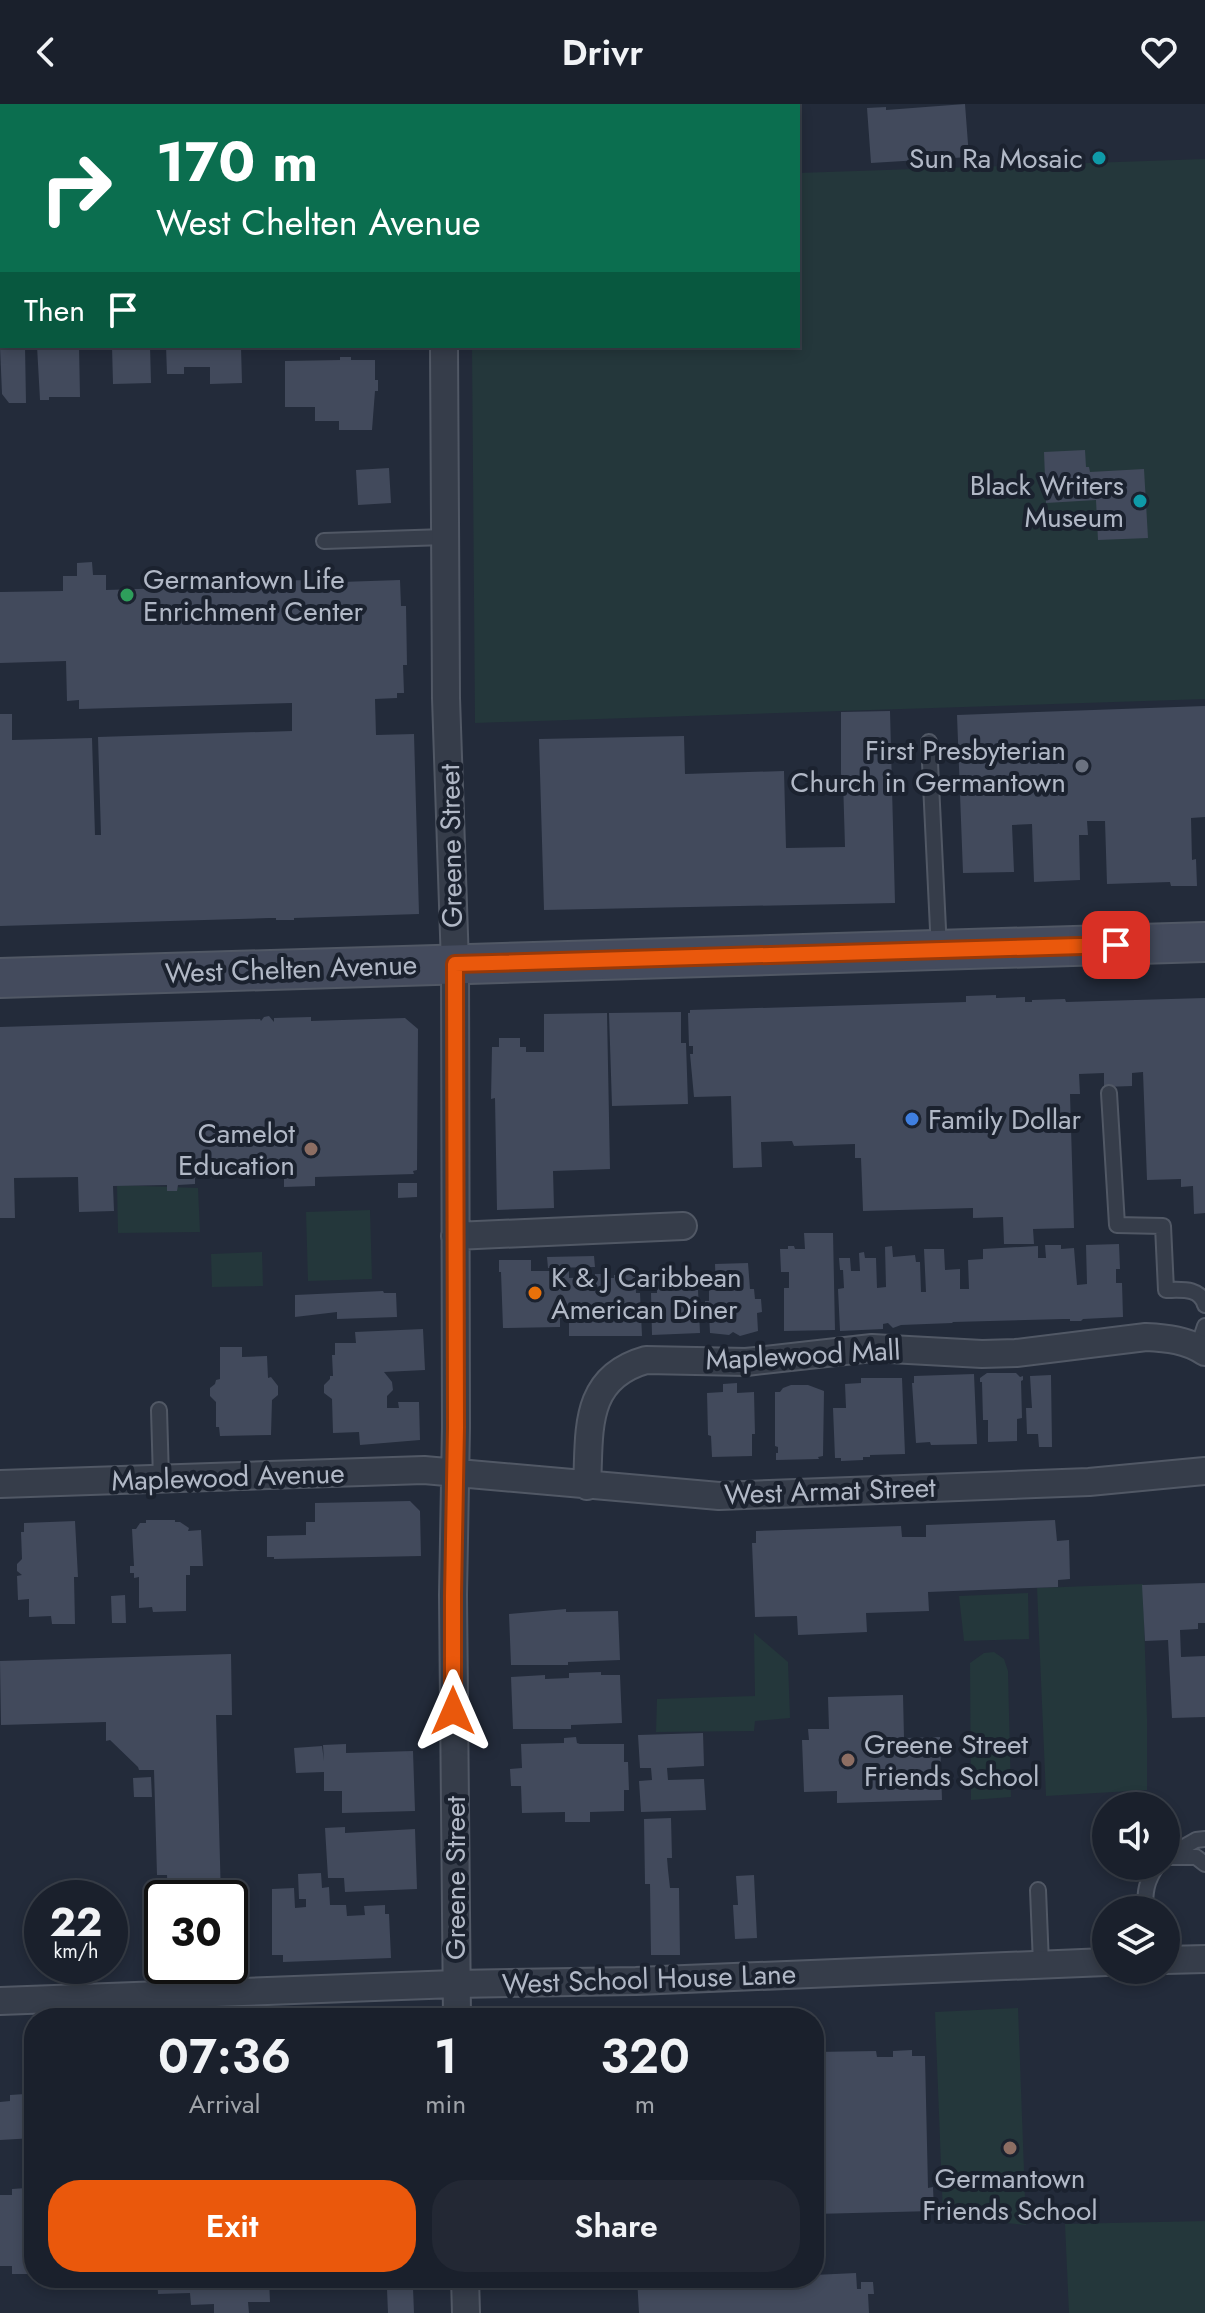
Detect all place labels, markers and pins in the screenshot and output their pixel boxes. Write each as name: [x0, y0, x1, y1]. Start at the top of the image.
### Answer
place label: Sun Ra Mosaic: [909, 138, 1083, 179]
marker: Sun Ra Mosaic: [1090, 149, 1108, 167]
place label: Black Writers Museum: [970, 465, 1124, 538]
marker: Black Writers Museum: [1131, 492, 1149, 510]
place label: Germantown Life Enrichment Center: [143, 559, 364, 632]
marker: Germantown Life Enrichment Center: [118, 586, 136, 604]
place label: First Presbyterian Church in Germantown: [790, 730, 1066, 803]
marker: First Presbyterian Church in Germantown: [1073, 757, 1091, 775]
pin: [1082, 911, 1150, 979]
place label: Family Dollar: [928, 1099, 1082, 1140]
marker: Family Dollar: [903, 1110, 921, 1128]
place label: Camelot Education: [178, 1113, 295, 1186]
marker: Camelot Education: [302, 1140, 320, 1158]
place label: K & J Caribbean American Diner: [551, 1257, 742, 1330]
marker: K & J Caribbean American Diner: [526, 1284, 544, 1302]
place label: Greene Street Friends School: [864, 1724, 1040, 1797]
marker: Greene Street Friends School: [839, 1751, 857, 1769]
marker: Germantown Friends School: [1001, 2139, 1019, 2157]
place label: Germantown Friends School: [922, 2158, 1098, 2231]

